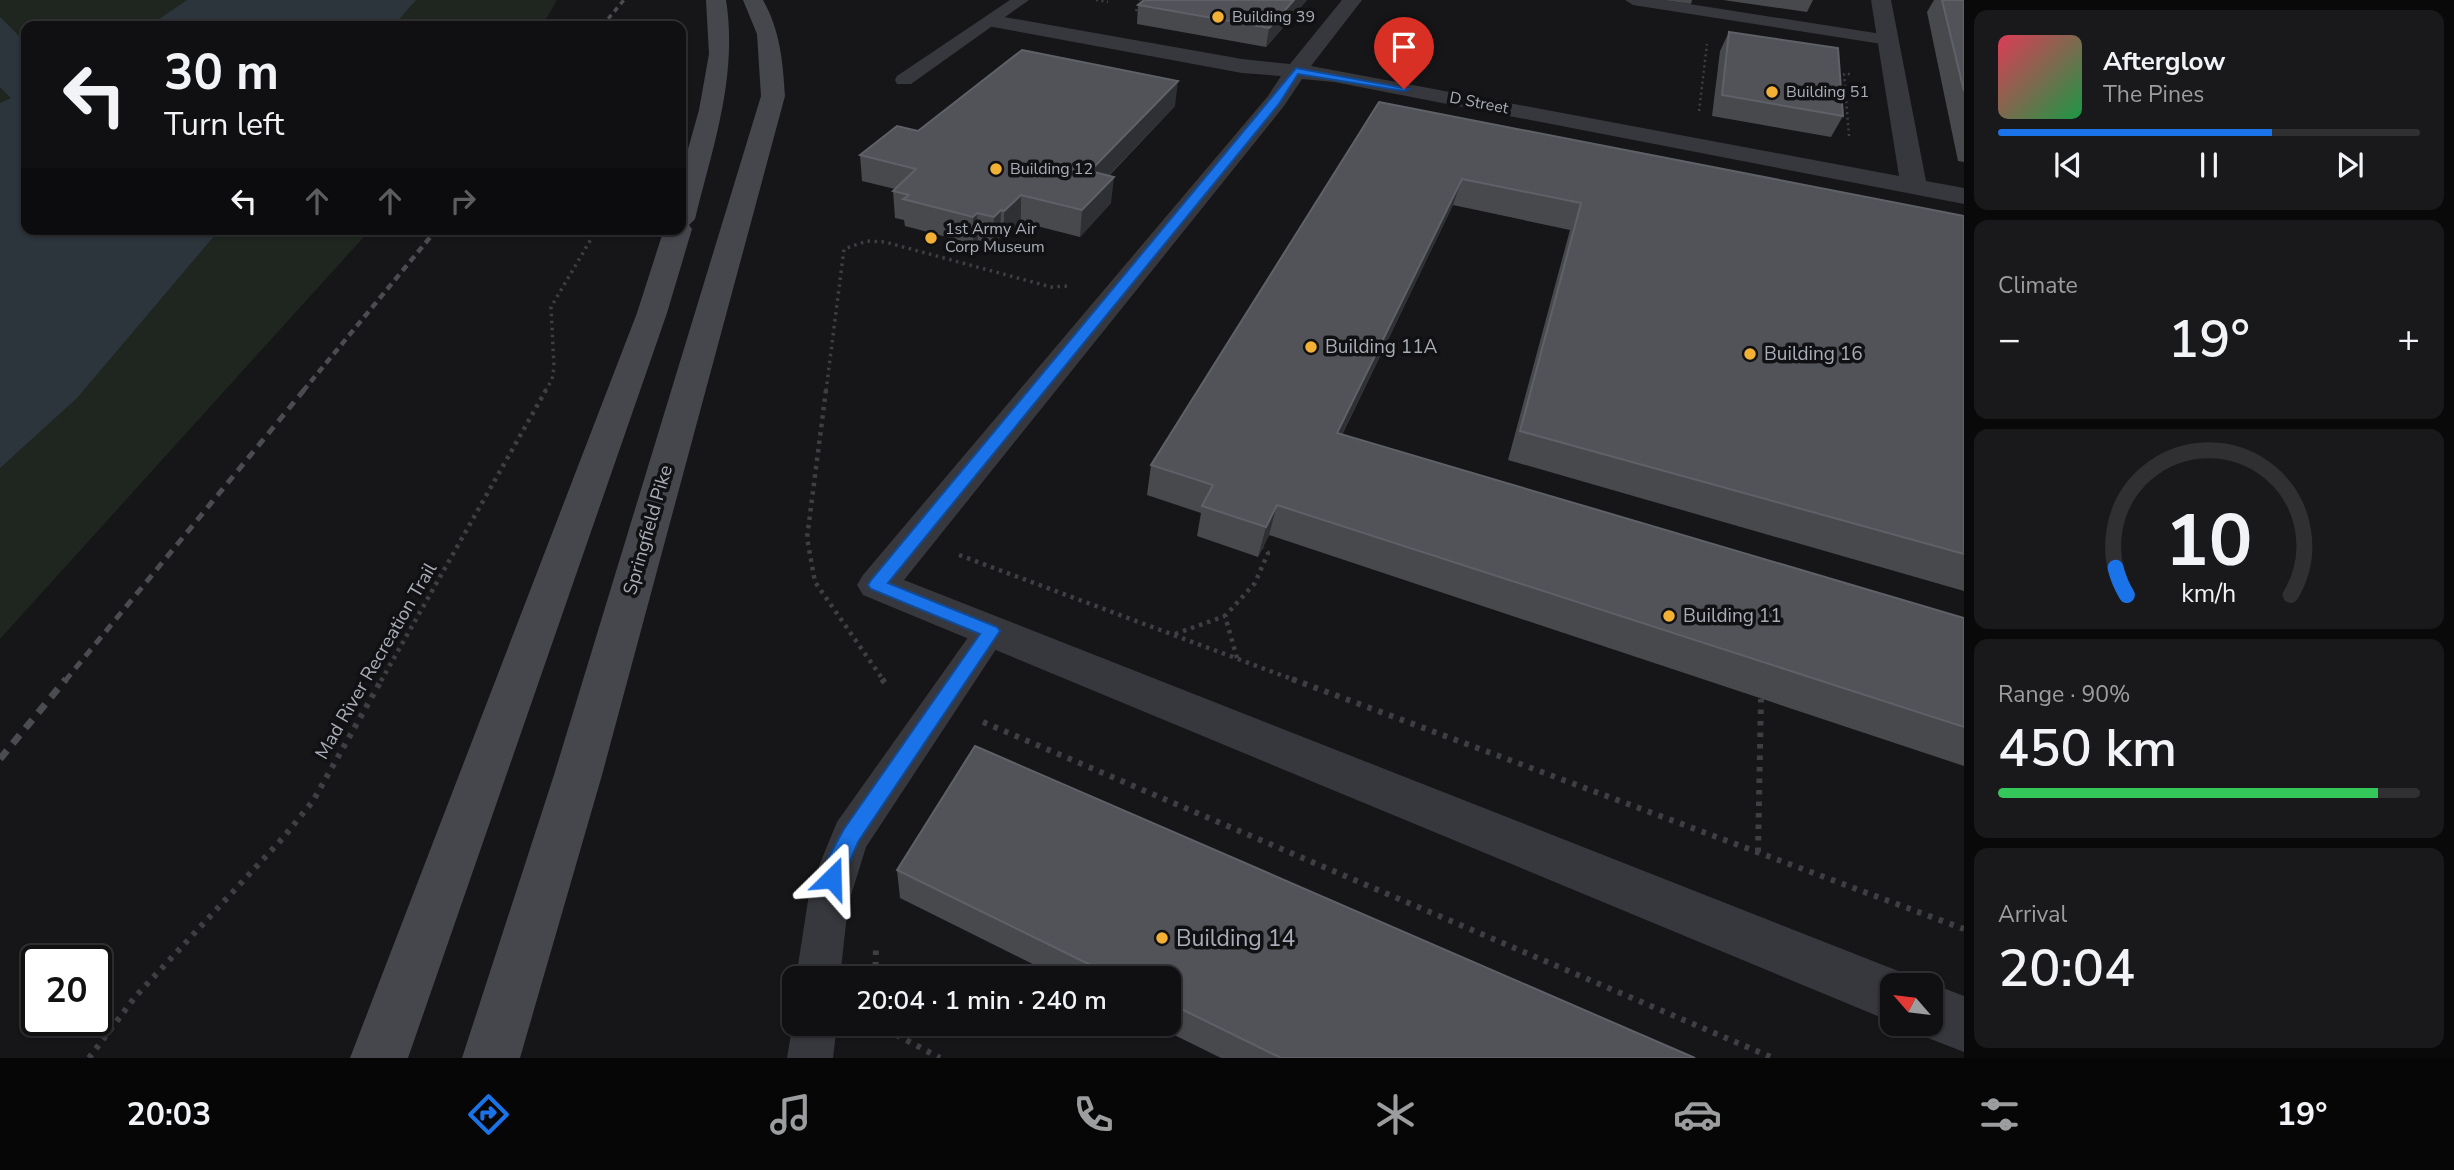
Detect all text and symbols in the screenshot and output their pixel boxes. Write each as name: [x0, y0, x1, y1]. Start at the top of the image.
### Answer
place label: Building 39: [1232, 6, 1315, 28]
marker: Building 39: [1210, 9, 1226, 25]
pin: [1374, 17, 1434, 89]
icon: arrive: [1385, 28, 1423, 66]
text: 30 m: [164, 39, 279, 106]
text: Afterglow: [2103, 44, 2226, 79]
icon: left: [49, 49, 140, 140]
text: The Pines: [2103, 79, 2204, 110]
place label: Building 51: [1786, 81, 1869, 103]
marker: Building 51: [1764, 84, 1780, 100]
street label: D Street: [1448, 87, 1511, 120]
text: Turn left: [164, 103, 284, 146]
icon: previous: [2049, 146, 2087, 184]
icon: pause: [2190, 146, 2228, 184]
icon: next: [2331, 146, 2369, 184]
place label: Building 12: [1010, 158, 1093, 180]
marker: Building 12: [988, 161, 1004, 177]
icon: left: [225, 182, 263, 220]
icon: ahead: [298, 182, 336, 220]
icon: ahead: [371, 182, 409, 220]
icon: right: [444, 182, 482, 220]
place label: 1st Army Air Corp Museum: [945, 218, 1045, 258]
marker: 1st Army Air Corp Museum: [923, 230, 939, 246]
text: Climate: [1998, 270, 2078, 301]
text: 19°: [2168, 304, 2250, 375]
text: −: [1998, 314, 2021, 365]
text: +: [2397, 314, 2420, 365]
place label: Building 11A: [1325, 334, 1438, 360]
marker: Building 11A: [1303, 339, 1319, 355]
place label: Building 16: [1764, 341, 1863, 367]
marker: Building 16: [1742, 346, 1758, 362]
street label: Springfield Pike: [617, 462, 679, 598]
text: 10: [2165, 491, 2253, 591]
street label: Mad River Recreation Trail: [309, 558, 443, 764]
text: km/h: [2181, 577, 2237, 611]
place label: Building 11: [1683, 603, 1782, 629]
marker: Building 11: [1661, 608, 1677, 624]
text: Range · 90%: [1998, 679, 2130, 710]
text: 450 km: [1998, 713, 2177, 784]
position arrow: [795, 841, 869, 915]
text: Arrival: [1998, 899, 2067, 930]
place label: Building 14: [1176, 923, 1295, 954]
marker: Building 14: [1154, 930, 1170, 946]
text: 20:04: [1998, 933, 2135, 1004]
speed limit sign: 20: [21, 945, 112, 1036]
north arrow: [1880, 973, 1942, 1036]
map controls: [1880, 973, 1943, 1036]
text: 20:04 · 1 min · 240 m: [856, 983, 1107, 1018]
icon: directions: [464, 1090, 513, 1139]
icon: music: [766, 1090, 815, 1139]
icon: phone: [1069, 1090, 1118, 1139]
icon: climate: [1371, 1090, 1420, 1139]
icon: car: [1673, 1090, 1722, 1139]
icon: filters: [1975, 1090, 2024, 1139]
text: 20:03: [127, 1093, 211, 1136]
text: 19°: [2277, 1093, 2327, 1136]

